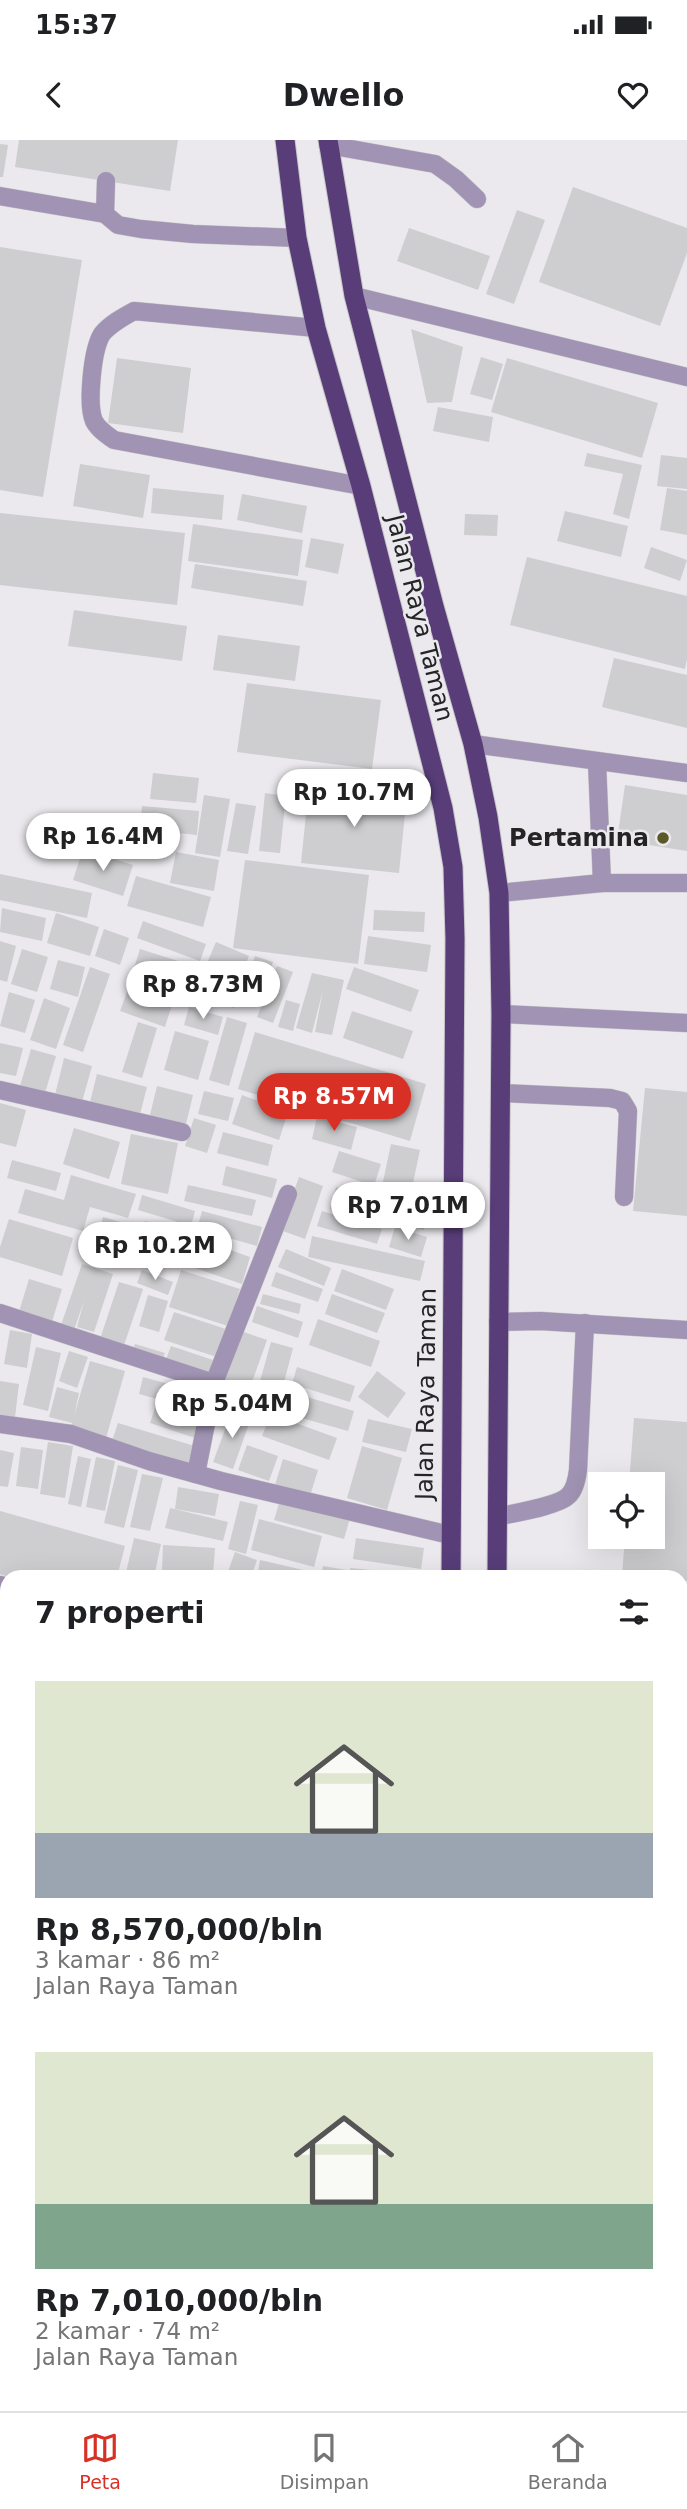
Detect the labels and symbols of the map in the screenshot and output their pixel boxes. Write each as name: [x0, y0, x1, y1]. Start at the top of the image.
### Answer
street label: Jalan Raya Taman: [380, 510, 459, 724]
pin: Rp 10.7M: [282, 770, 426, 829]
pin: Rp 16.4M: [31, 814, 175, 873]
place label: Pertamina: [509, 824, 649, 852]
marker: Pertamina: [655, 830, 671, 846]
pin: Rp 8.73M: [131, 962, 275, 1021]
pin: Rp 8.57M: [262, 1074, 406, 1133]
pin: Rp 7.01M: [336, 1182, 480, 1242]
pin: Rp 10.2M: [83, 1222, 227, 1282]
street label: Jalan Raya Taman: [410, 1288, 442, 1502]
pin: Rp 5.04M: [160, 1380, 304, 1440]

